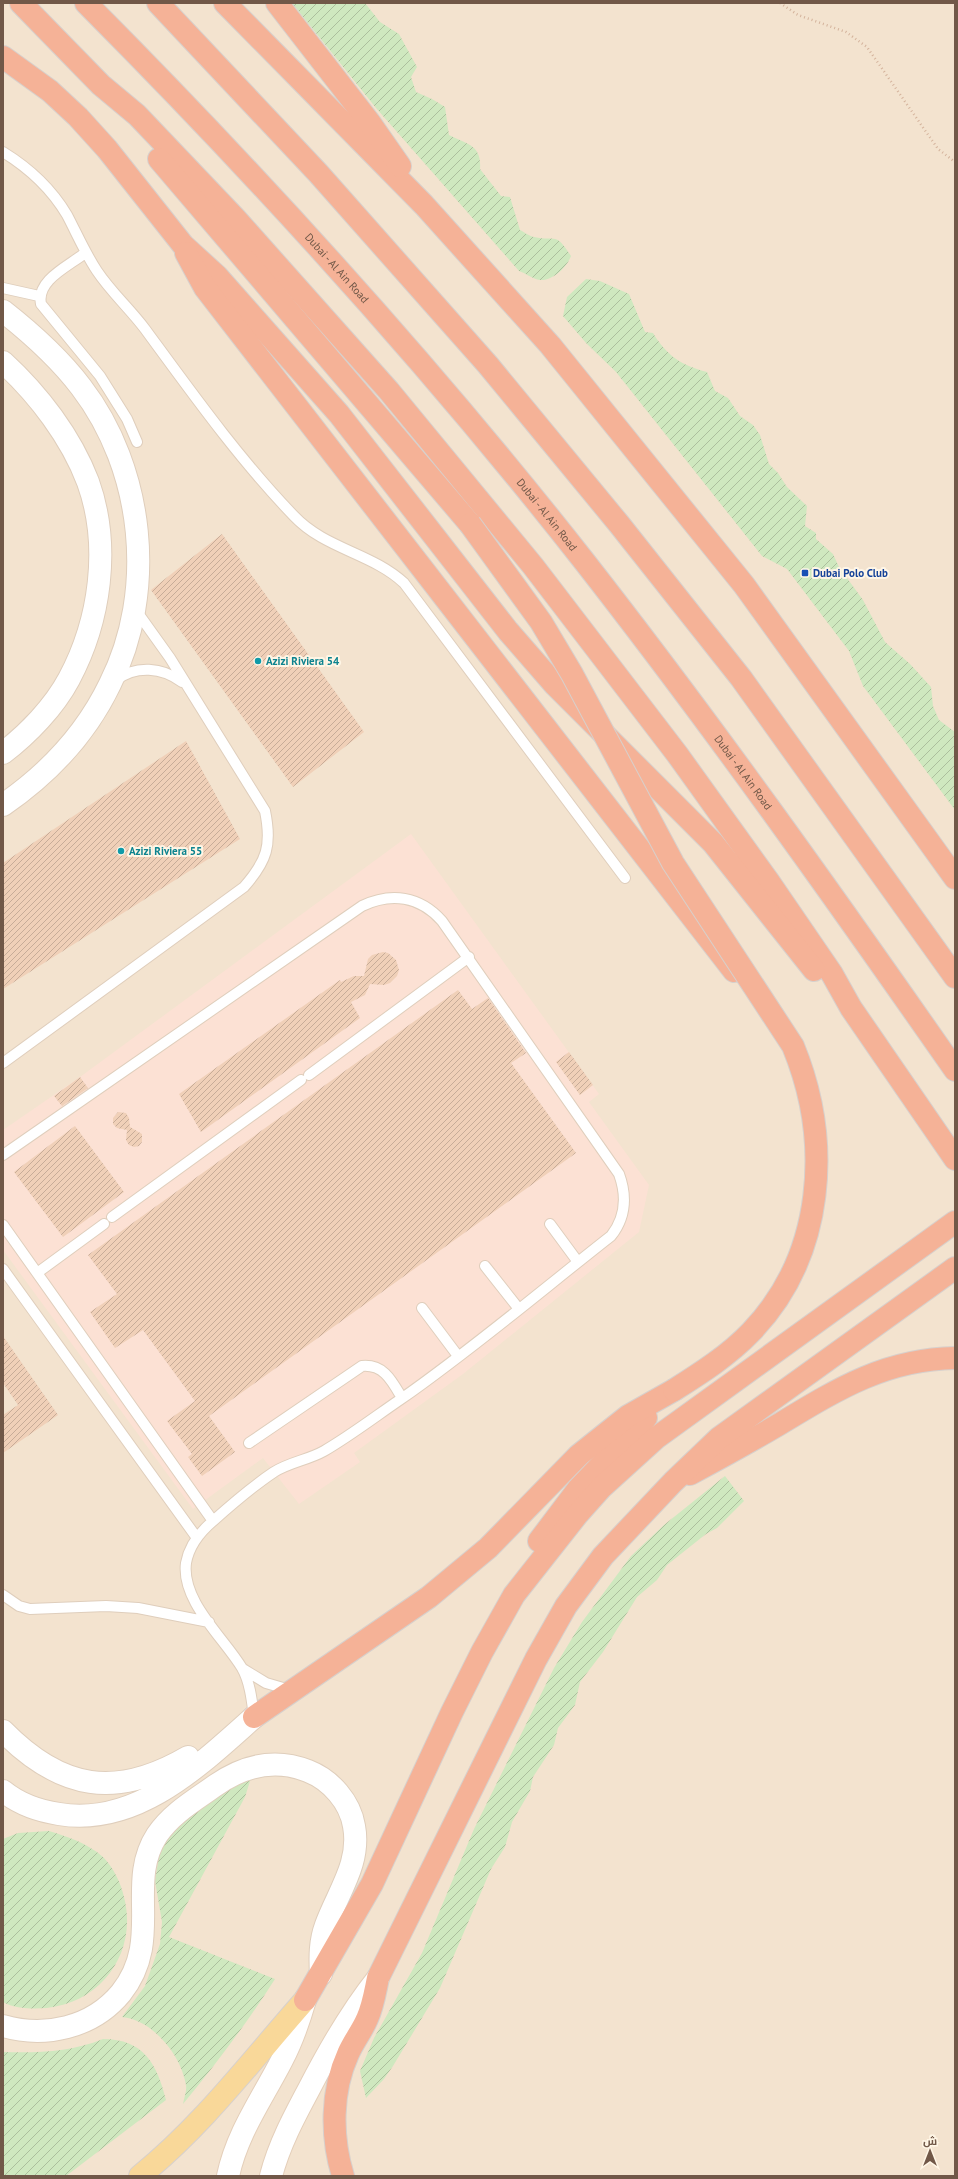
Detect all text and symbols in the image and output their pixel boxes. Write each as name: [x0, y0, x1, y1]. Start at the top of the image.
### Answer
street label: Dubai - Al Ain Road: [302, 230, 372, 306]
street label: Dubai - Al Ain Road: [514, 475, 580, 554]
place label: Dubai Polo Club: [813, 566, 888, 580]
marker: Dubai Polo Club: [800, 568, 810, 578]
place label: Azizi Riviera 54: [266, 654, 340, 668]
marker: Azizi Riviera 54: [253, 656, 263, 666]
street label: Dubai - Al Ain Road: [711, 732, 775, 813]
place label: Azizi Riviera 55: [129, 844, 202, 858]
marker: Azizi Riviera 55: [116, 846, 126, 856]
north arrow: [910, 2131, 950, 2171]
text: ش: [923, 2134, 937, 2148]

